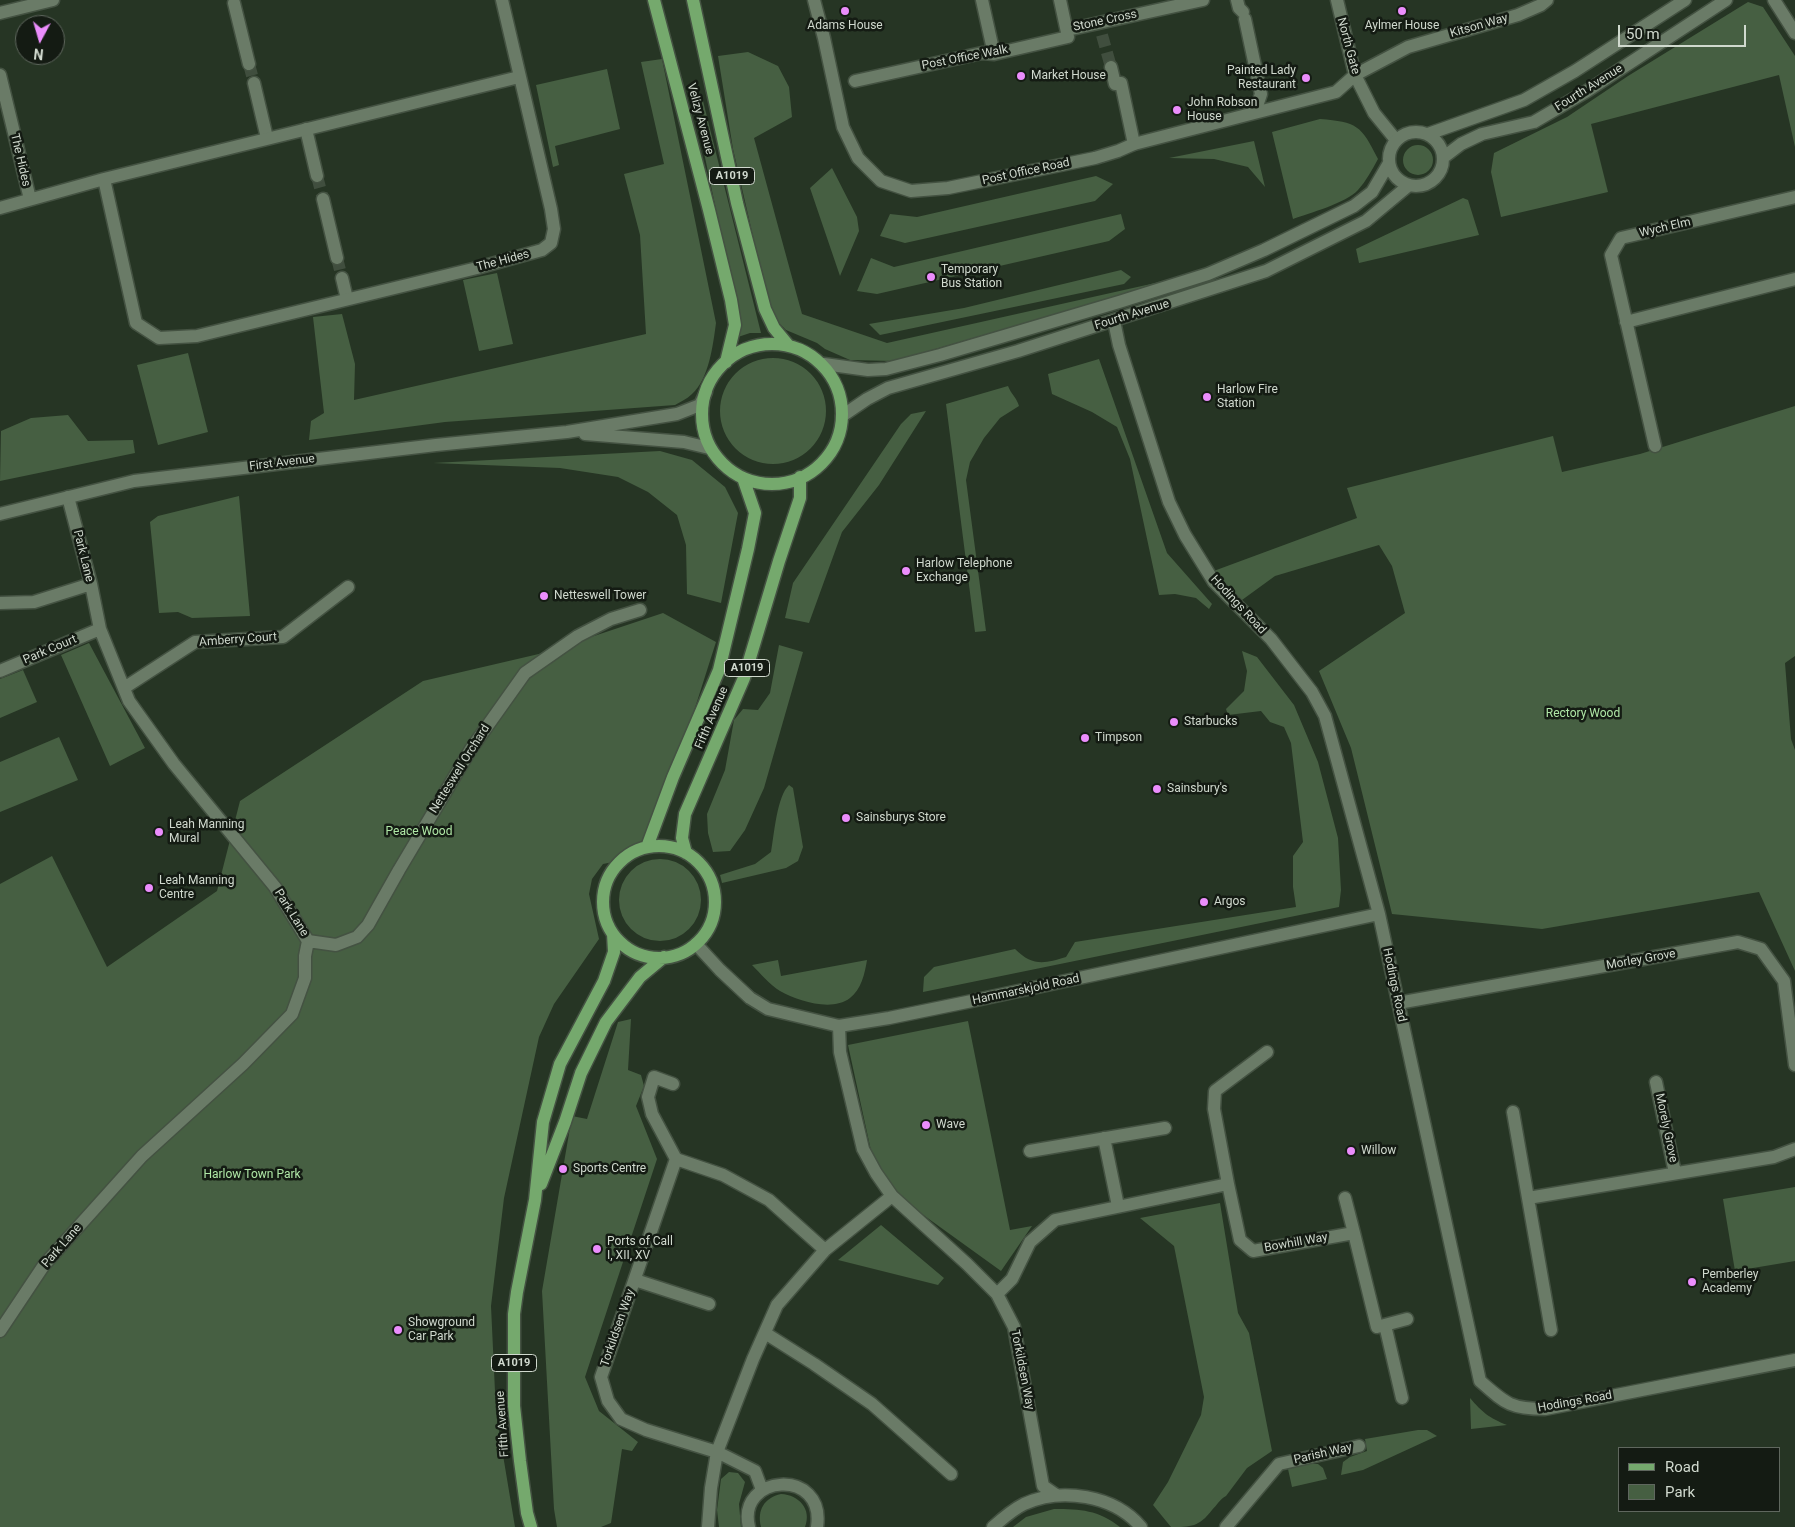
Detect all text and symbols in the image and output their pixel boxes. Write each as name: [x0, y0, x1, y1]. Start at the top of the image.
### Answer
marker: Adams House: [839, 5, 851, 17]
marker: Aylmer House: [1396, 5, 1408, 17]
street label: Stone Cross: [1072, 7, 1138, 35]
street label: Kitson Way: [1448, 11, 1510, 41]
north arrow: [15, 15, 65, 65]
scale bar: [1620, 15, 1748, 47]
street label: North Gate: [1334, 16, 1362, 76]
place label: Adams House: [807, 19, 883, 33]
place label: Aylmer House: [1365, 19, 1439, 33]
text: 50 m: [1626, 25, 1660, 43]
street label: Post Office Walk: [921, 43, 1009, 73]
text: N: [33, 45, 44, 62]
street label: Fourth Avenue: [1553, 61, 1625, 115]
place label: Painted Lady Restaurant: [1227, 64, 1296, 92]
place label: Market House: [1031, 69, 1106, 83]
marker: Market House: [1015, 70, 1027, 82]
marker: Painted Lady Restaurant: [1300, 72, 1312, 84]
street label: Velizy Avenue: [684, 82, 716, 156]
place label: John Robson House: [1187, 96, 1257, 124]
marker: John Robson House: [1171, 104, 1183, 116]
street label: The Hides: [7, 132, 33, 188]
street label: Post Office Road: [981, 156, 1071, 188]
road number: A1019: [710, 168, 754, 185]
street label: Wych Elm: [1638, 215, 1692, 241]
street label: The Hides: [475, 247, 531, 275]
place label: Temporary Bus Station: [941, 263, 1002, 291]
marker: Temporary Bus Station: [925, 271, 937, 283]
street label: Fourth Avenue: [1093, 297, 1171, 333]
place label: Harlow Fire Station: [1217, 383, 1278, 411]
marker: Harlow Fire Station: [1201, 391, 1213, 403]
street label: First Avenue: [248, 452, 316, 474]
street label: Park Lane: [70, 528, 96, 584]
place label: Harlow Telephone Exchange: [916, 557, 1012, 585]
marker: Harlow Telephone Exchange: [900, 565, 912, 577]
street label: Hodings Road: [1207, 573, 1269, 637]
place label: Netteswell Tower: [554, 589, 646, 603]
marker: Netteswell Tower: [538, 590, 550, 602]
street label: Amberry Court: [199, 630, 277, 650]
street label: Park Court: [21, 632, 79, 668]
road number: A1019: [724, 660, 770, 676]
street label: Fifth Avenue: [692, 685, 732, 751]
park label: Rectory Wood: [1546, 707, 1620, 721]
place label: Starbucks: [1184, 715, 1238, 729]
marker: Starbucks: [1168, 716, 1180, 728]
street label: Netteswell Orchard: [427, 722, 493, 816]
place label: Timpson: [1095, 731, 1142, 745]
marker: Timpson: [1079, 732, 1091, 744]
place label: Sainsbury's: [1167, 782, 1228, 796]
marker: Sainsbury's: [1151, 783, 1163, 795]
place label: Sainsburys Store: [856, 811, 946, 825]
marker: Sainsburys Store: [840, 812, 852, 824]
place label: Leah Manning Mural: [169, 818, 244, 846]
park label: Peace Wood: [386, 825, 452, 839]
marker: Leah Manning Mural: [153, 826, 165, 838]
place label: Leah Manning Centre: [159, 874, 234, 902]
marker: Leah Manning Centre: [143, 882, 155, 894]
street label: Park Lane: [271, 887, 311, 939]
place label: Argos: [1214, 895, 1246, 909]
marker: Argos: [1198, 896, 1210, 908]
street label: Hodings Road: [1379, 947, 1409, 1023]
street label: Morley Grove: [1605, 947, 1677, 973]
street label: Hammarskjold Road: [971, 972, 1081, 1008]
street label: Morely Grove: [1652, 1092, 1680, 1164]
place label: Wave: [936, 1118, 965, 1132]
marker: Wave: [920, 1119, 932, 1131]
place label: Willow: [1361, 1144, 1396, 1158]
marker: Willow: [1345, 1145, 1357, 1157]
place label: Sports Centre: [573, 1162, 646, 1176]
marker: Sports Centre: [557, 1163, 569, 1175]
park label: Harlow Town Park: [203, 1168, 301, 1182]
street label: Park Lane: [39, 1221, 85, 1271]
street label: Bowhill Way: [1263, 1230, 1329, 1256]
place label: Ports of Call I, XII, XV: [607, 1235, 673, 1263]
marker: Ports of Call I, XII, XV: [591, 1243, 603, 1255]
place label: Pemberley Academy: [1702, 1268, 1758, 1296]
marker: Pemberley Academy: [1686, 1276, 1698, 1288]
street label: Torkildsen Way: [598, 1287, 638, 1369]
place label: Showground Car Park: [408, 1316, 475, 1344]
marker: Showground Car Park: [392, 1324, 404, 1336]
street label: Torkildsen Way: [1007, 1329, 1037, 1411]
road number: A1019: [492, 1355, 536, 1372]
street label: Hodings Road: [1537, 1388, 1613, 1416]
street label: Fifth Avenue: [493, 1390, 513, 1458]
street label: Parish Way: [1292, 1440, 1354, 1468]
legend: [1618, 1447, 1780, 1512]
text: Road: [1665, 1458, 1699, 1476]
text: Park: [1665, 1483, 1695, 1501]

